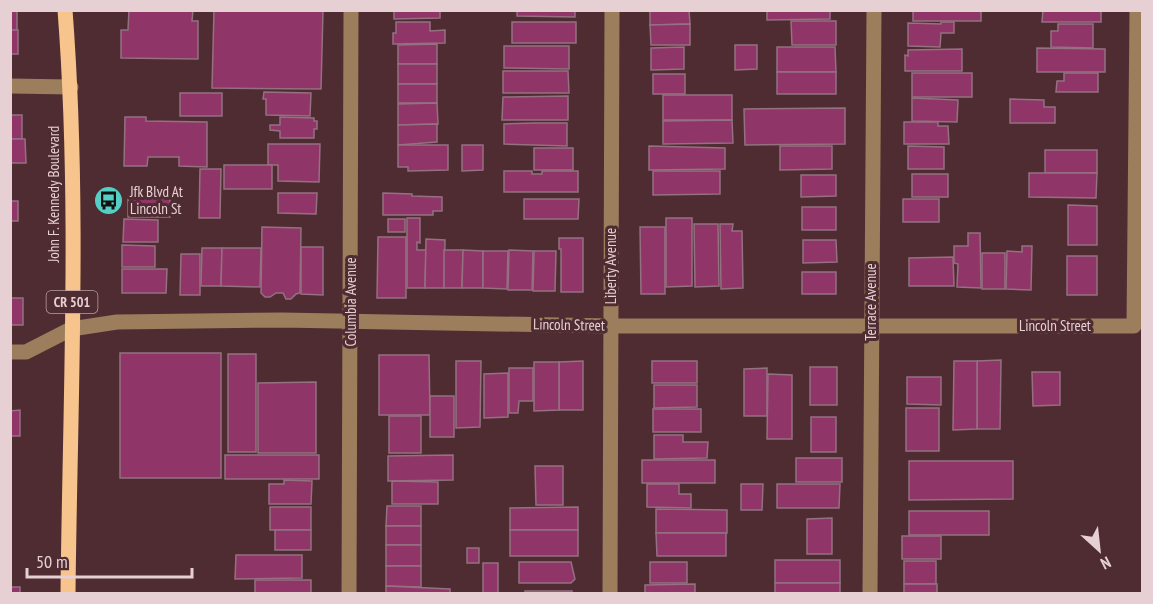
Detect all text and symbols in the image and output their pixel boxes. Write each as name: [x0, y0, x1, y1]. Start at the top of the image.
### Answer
street label: John F. Kennedy Boulevard: [44, 126, 63, 263]
place label: Jfk Blvd At Lincoln St: [129, 182, 183, 218]
bus stop icon: Jfk Blvd At Lincoln St: [93, 185, 125, 217]
street label: Liberty Avenue: [601, 228, 620, 304]
street label: Columbia Avenue: [341, 257, 360, 347]
street label: Terrace Avenue: [861, 263, 880, 341]
road number: CR 501: [46, 291, 98, 313]
street label: Lincoln Street: [533, 314, 605, 335]
street label: Lincoln Street: [1019, 316, 1091, 335]
north arrow: [1069, 520, 1129, 580]
scale bar: [27, 541, 192, 579]
text: 50 m: [36, 550, 68, 573]
text: N: [1097, 552, 1114, 574]

